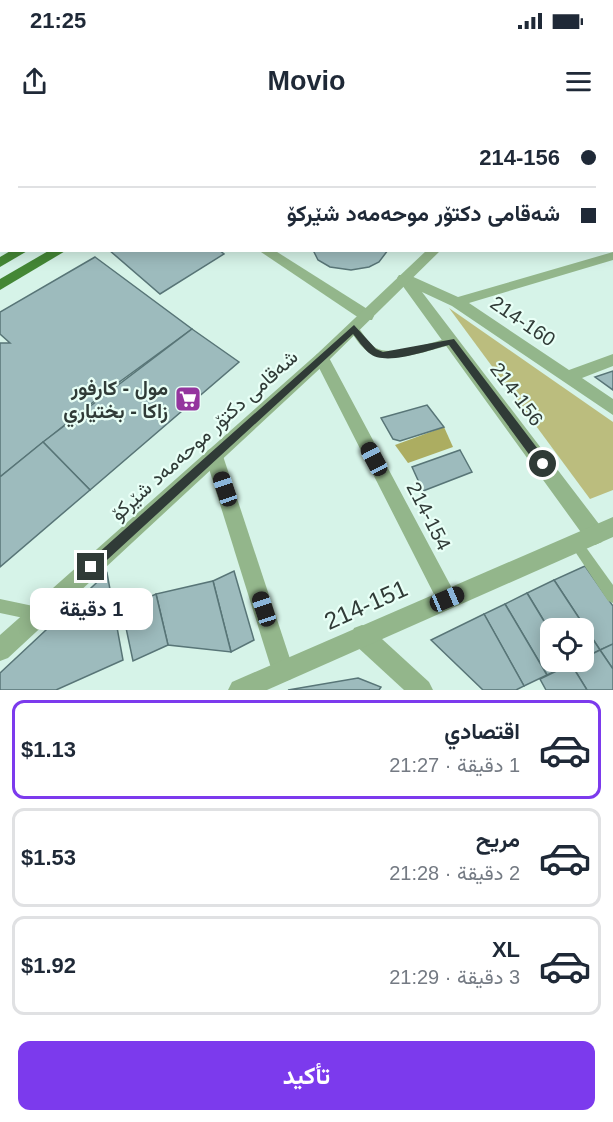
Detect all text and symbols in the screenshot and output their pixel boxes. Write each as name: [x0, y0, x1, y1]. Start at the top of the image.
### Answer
text: 21:25: [30, 8, 86, 33]
icon: share: [18, 65, 51, 98]
icon: menu: [562, 65, 595, 98]
text: Movio: [268, 66, 346, 96]
text: 214-156: [479, 145, 560, 170]
text: شەقامی دکتۆر موحەمەد شێرکۆ: [287, 201, 560, 226]
street label: 214-160: [486, 291, 560, 351]
street label: شەقامی دکتۆر موحەمەد شێرکۆ: [106, 345, 303, 526]
street label: 214-156: [486, 358, 548, 430]
place label: مول - كارفور زاكا - بختياري: [63, 377, 168, 428]
supermarket icon: مول - كارفور زاكا - بختياري: [173, 384, 203, 414]
car: [358, 439, 390, 479]
route start: [529, 450, 556, 477]
car: [211, 469, 239, 509]
street label: 214-154: [403, 478, 455, 554]
route end: [77, 553, 104, 580]
street label: 214-151: [320, 574, 412, 635]
car: [427, 584, 467, 614]
callout: 1 دقيقة: [29, 588, 152, 630]
car: [250, 589, 278, 629]
text: 1 دقيقة: [60, 598, 123, 620]
map controls: [540, 618, 594, 672]
button: locate: [540, 618, 594, 672]
text: اقتصادي: [444, 719, 520, 744]
icon: car: [538, 723, 592, 777]
text: $1.13: [21, 737, 76, 762]
text: 1 دقيقة · 21:27: [389, 754, 520, 776]
text: مريح: [476, 827, 520, 852]
icon: car: [538, 831, 592, 885]
text: $1.53: [21, 845, 76, 870]
text: 2 دقيقة · 21:28: [389, 862, 520, 884]
text: XL: [492, 937, 520, 962]
icon: car: [538, 939, 592, 993]
text: $1.92: [21, 953, 76, 978]
text: 3 دقيقة · 21:29: [389, 966, 520, 988]
button: تأكيد: [18, 1041, 595, 1110]

